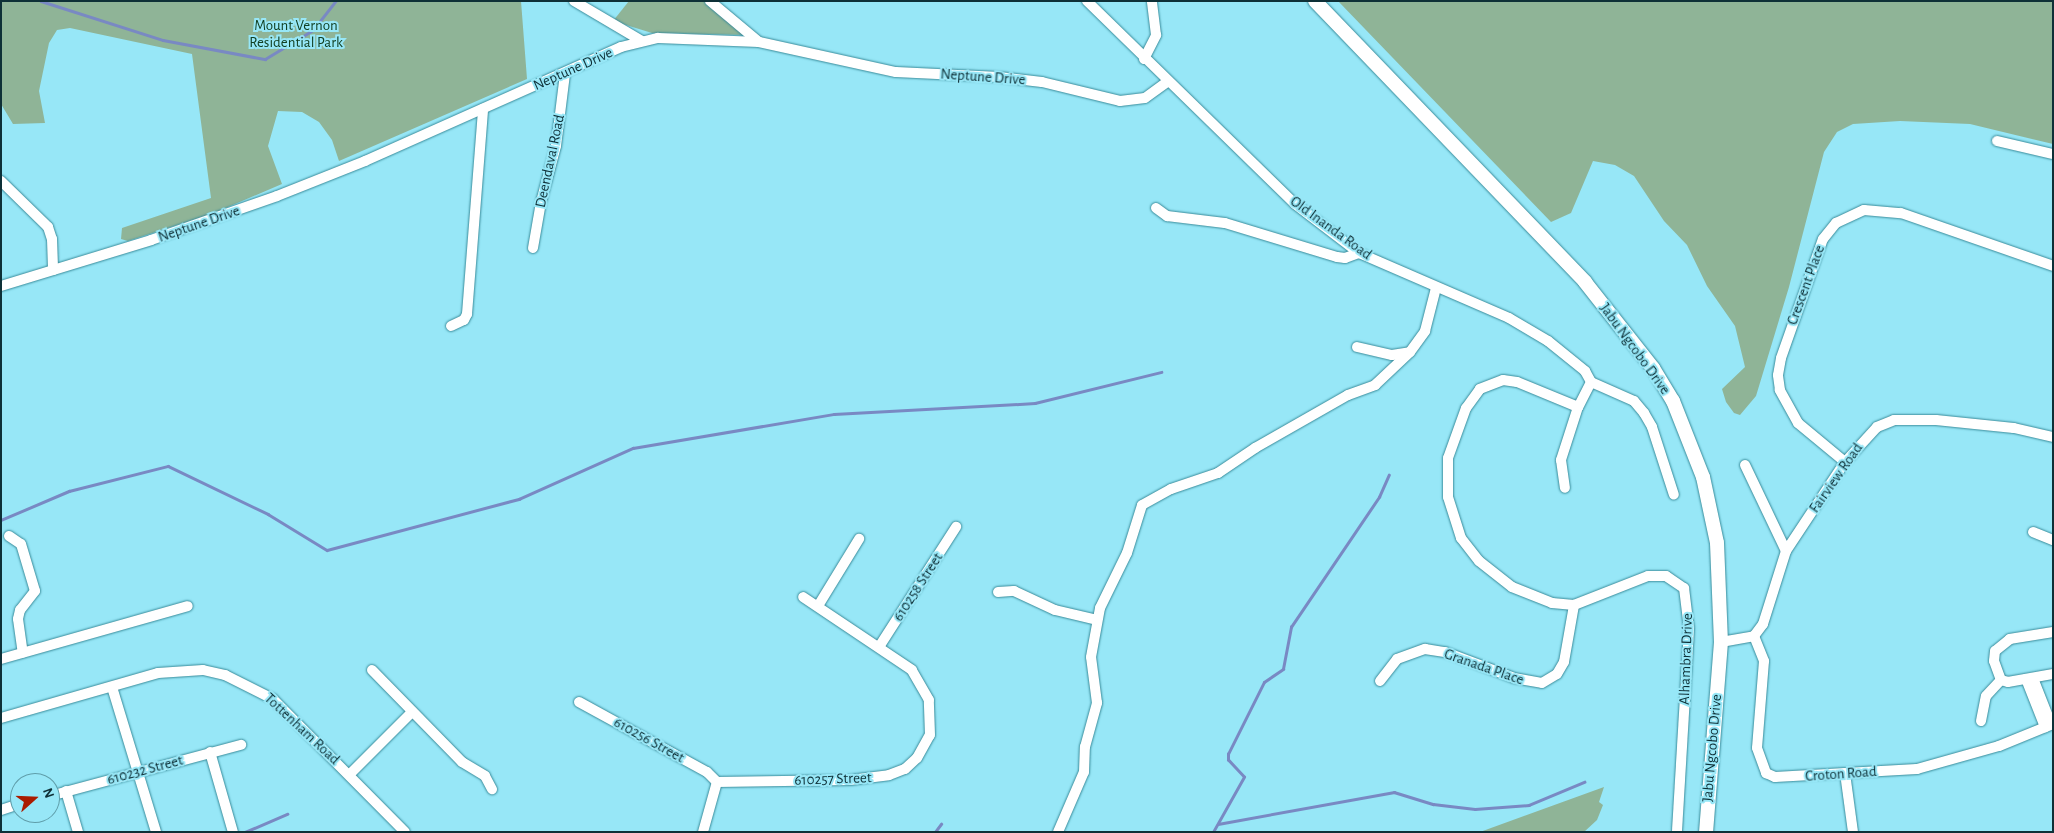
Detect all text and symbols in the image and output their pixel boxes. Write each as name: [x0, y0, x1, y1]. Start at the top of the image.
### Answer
park label: Mount Vernon Residential Park: [249, 16, 343, 51]
street label: Neptune Drive: [530, 43, 616, 95]
street label: Neptune Drive: [940, 65, 1026, 89]
street label: Deendaval Road: [531, 113, 569, 209]
street label: Old Inanda Road: [1287, 192, 1375, 264]
street label: Neptune Drive: [156, 202, 242, 246]
street label: Crescent Place: [1783, 243, 1829, 327]
street label: Jabu Ngcobo Drive: [1596, 300, 1674, 398]
street label: Fairview Road: [1805, 440, 1867, 516]
street label: 610258 Street: [889, 549, 947, 625]
street label: Alhambra Drive: [1675, 613, 1697, 705]
street label: Granada Place: [1442, 645, 1526, 689]
street label: Tottenham Road: [261, 689, 343, 769]
street label: Jabu Ngcobo Drive: [1698, 693, 1726, 803]
street label: 610256 Street: [611, 713, 687, 767]
street label: 610232 Street: [105, 751, 185, 789]
street label: Croton Road: [1805, 763, 1877, 785]
street label: 610257 Street: [794, 769, 872, 789]
north arrow: [10, 773, 60, 823]
text: N: [40, 786, 56, 800]

